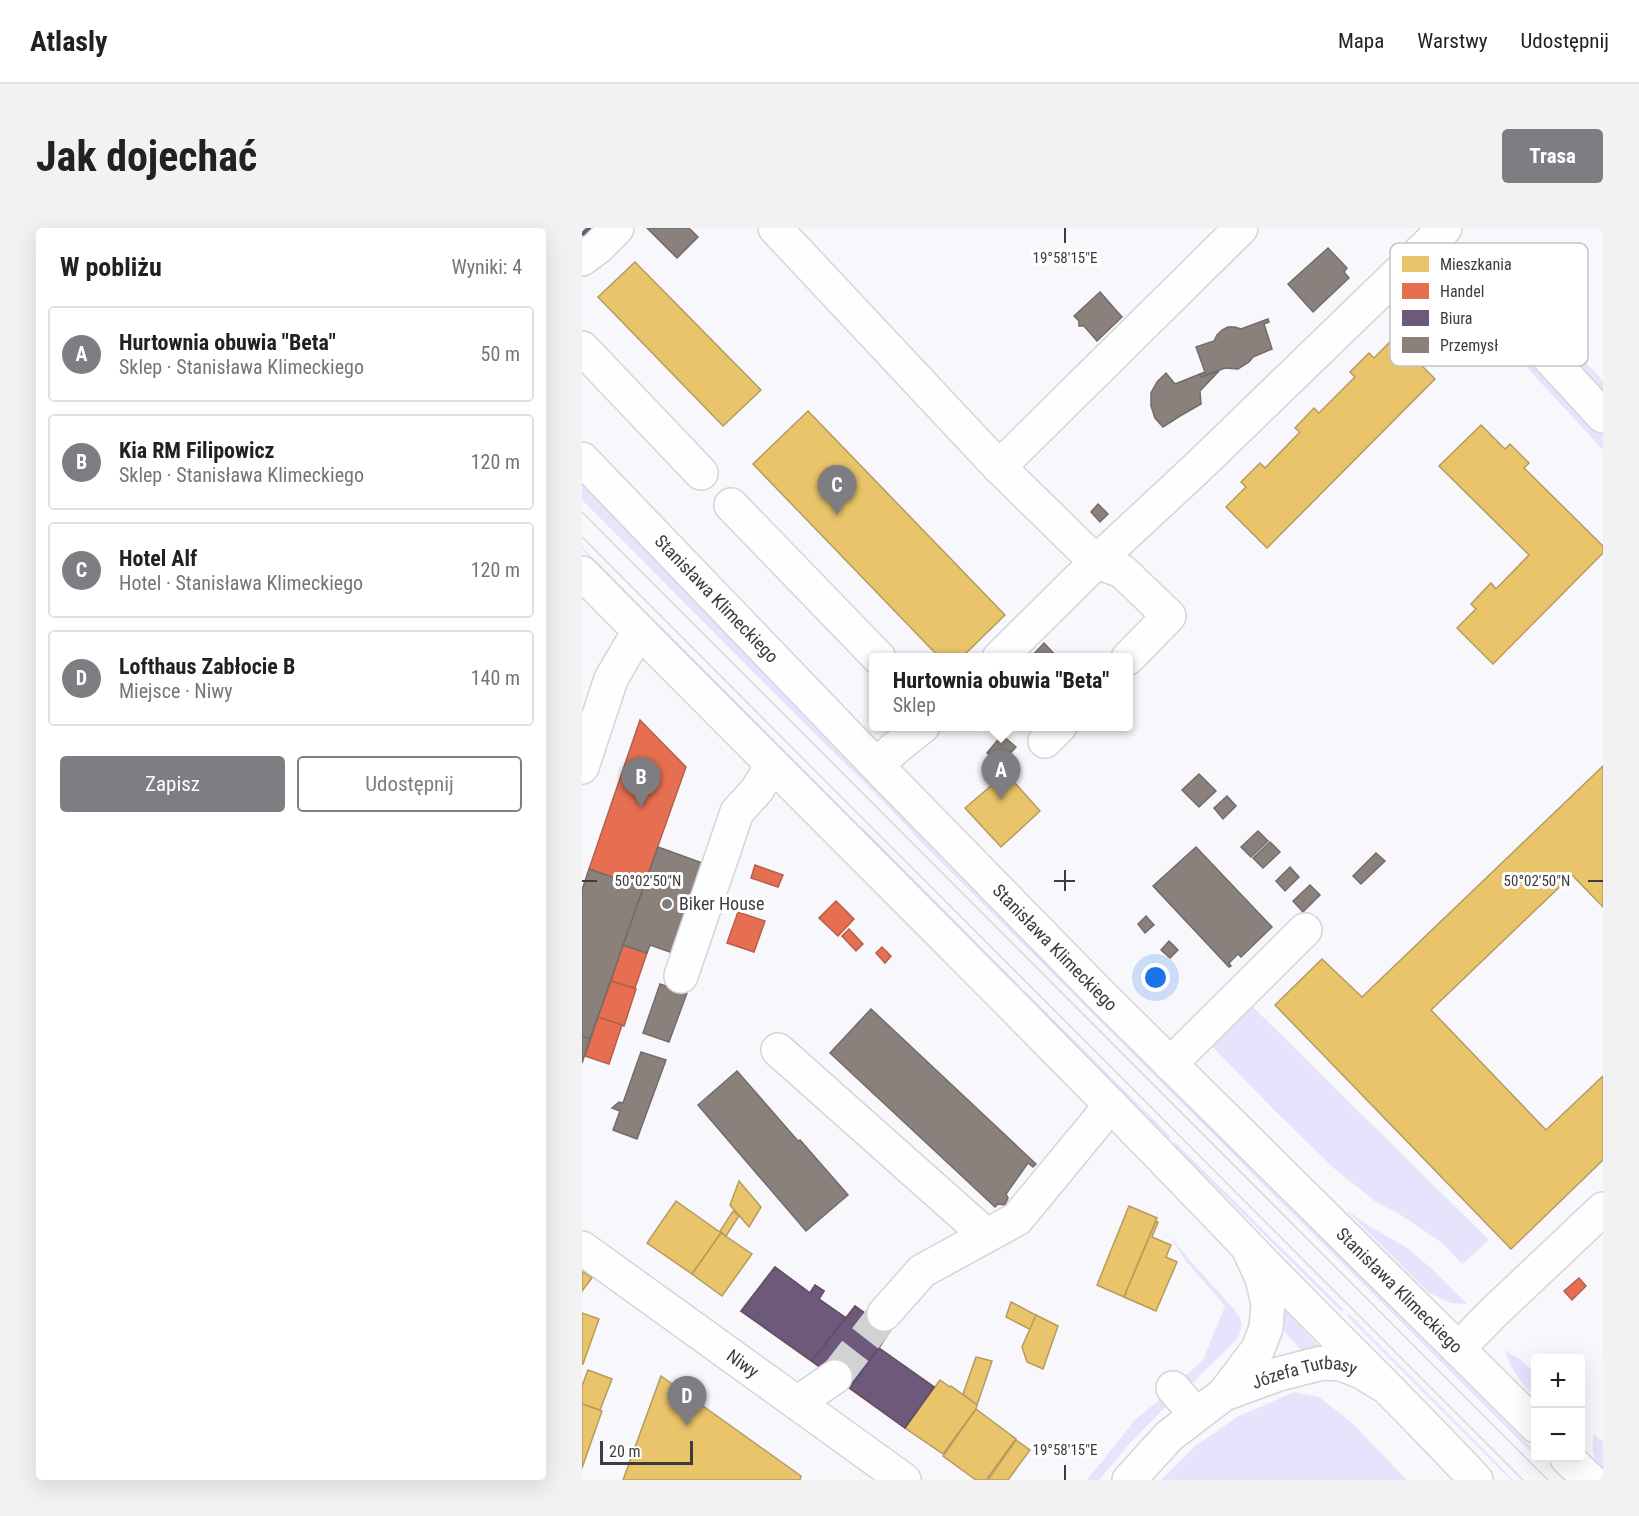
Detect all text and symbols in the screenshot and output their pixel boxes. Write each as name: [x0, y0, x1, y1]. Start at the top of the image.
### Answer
text: Atlasly: [30, 25, 108, 58]
text: Mapa: [1338, 29, 1384, 53]
text: Warstwy: [1417, 29, 1488, 53]
text: Udostępnij: [1521, 29, 1609, 53]
button: Trasa: [1502, 129, 1603, 183]
text: Jak dojechać: [36, 132, 257, 181]
legend: [1390, 243, 1588, 366]
text: 19°58'15"E: [1033, 249, 1097, 267]
text: W pobliżu: [60, 252, 162, 282]
text: Wyniki: 4: [451, 255, 522, 279]
text: Mieszkania: [1440, 255, 1512, 274]
text: Handel: [1440, 282, 1484, 301]
text: Biura: [1440, 309, 1472, 328]
text: Hurtownia obuwia "Beta": [119, 330, 336, 355]
text: Przemysł: [1440, 336, 1498, 355]
text: A: [76, 342, 87, 366]
text: 50 m: [481, 342, 520, 366]
text: Sklep · Stanisława Klimeckiego: [119, 355, 364, 379]
text: Kia RM Filipowicz: [119, 438, 275, 463]
text: B: [76, 450, 87, 474]
text: 120 m: [471, 450, 520, 474]
text: Sklep · Stanisława Klimeckiego: [119, 463, 364, 487]
pin: C: [818, 466, 856, 515]
street label: Stanisława Klimeckiego: [651, 530, 783, 667]
text: Hotel Alf: [119, 546, 197, 571]
text: C: [76, 558, 87, 582]
text: 120 m: [471, 558, 520, 582]
text: Hotel · Stanisława Klimeckiego: [119, 571, 363, 595]
popup: [869, 653, 1133, 731]
text: Lofthaus Zabłocie B: [119, 654, 295, 679]
text: D: [76, 666, 87, 690]
text: 140 m: [471, 666, 520, 690]
text: Hurtownia obuwia "Beta": [893, 668, 1109, 693]
text: Miejsce · Niwy: [119, 679, 233, 703]
text: Sklep: [893, 693, 936, 717]
pin: A: [982, 750, 1020, 800]
button: Zapisz: [60, 756, 285, 812]
button: Udostępnij: [297, 756, 522, 812]
pin: B: [622, 758, 660, 807]
text: 50°02'50"N: [615, 872, 681, 890]
text: 50°02'50"N: [1504, 872, 1570, 890]
street label: Stanisława Klimeckiego: [989, 880, 1122, 1015]
place label: Biker House: [679, 893, 765, 914]
marker: Biker House: [660, 897, 674, 911]
your location: [1141, 963, 1170, 992]
street label: Stanisława Klimeckiego: [1332, 1223, 1467, 1357]
street label: Niwy: [723, 1345, 763, 1382]
street label: Józefa Turbasy: [1249, 1352, 1361, 1393]
map controls: [1531, 1354, 1585, 1462]
button: +: [1531, 1354, 1585, 1408]
pin: D: [668, 1376, 706, 1426]
button: −: [1531, 1408, 1585, 1462]
scale bar: [600, 1438, 693, 1466]
text: 19°58'15"E: [1033, 1441, 1097, 1459]
text: 20 m: [609, 1442, 641, 1461]

